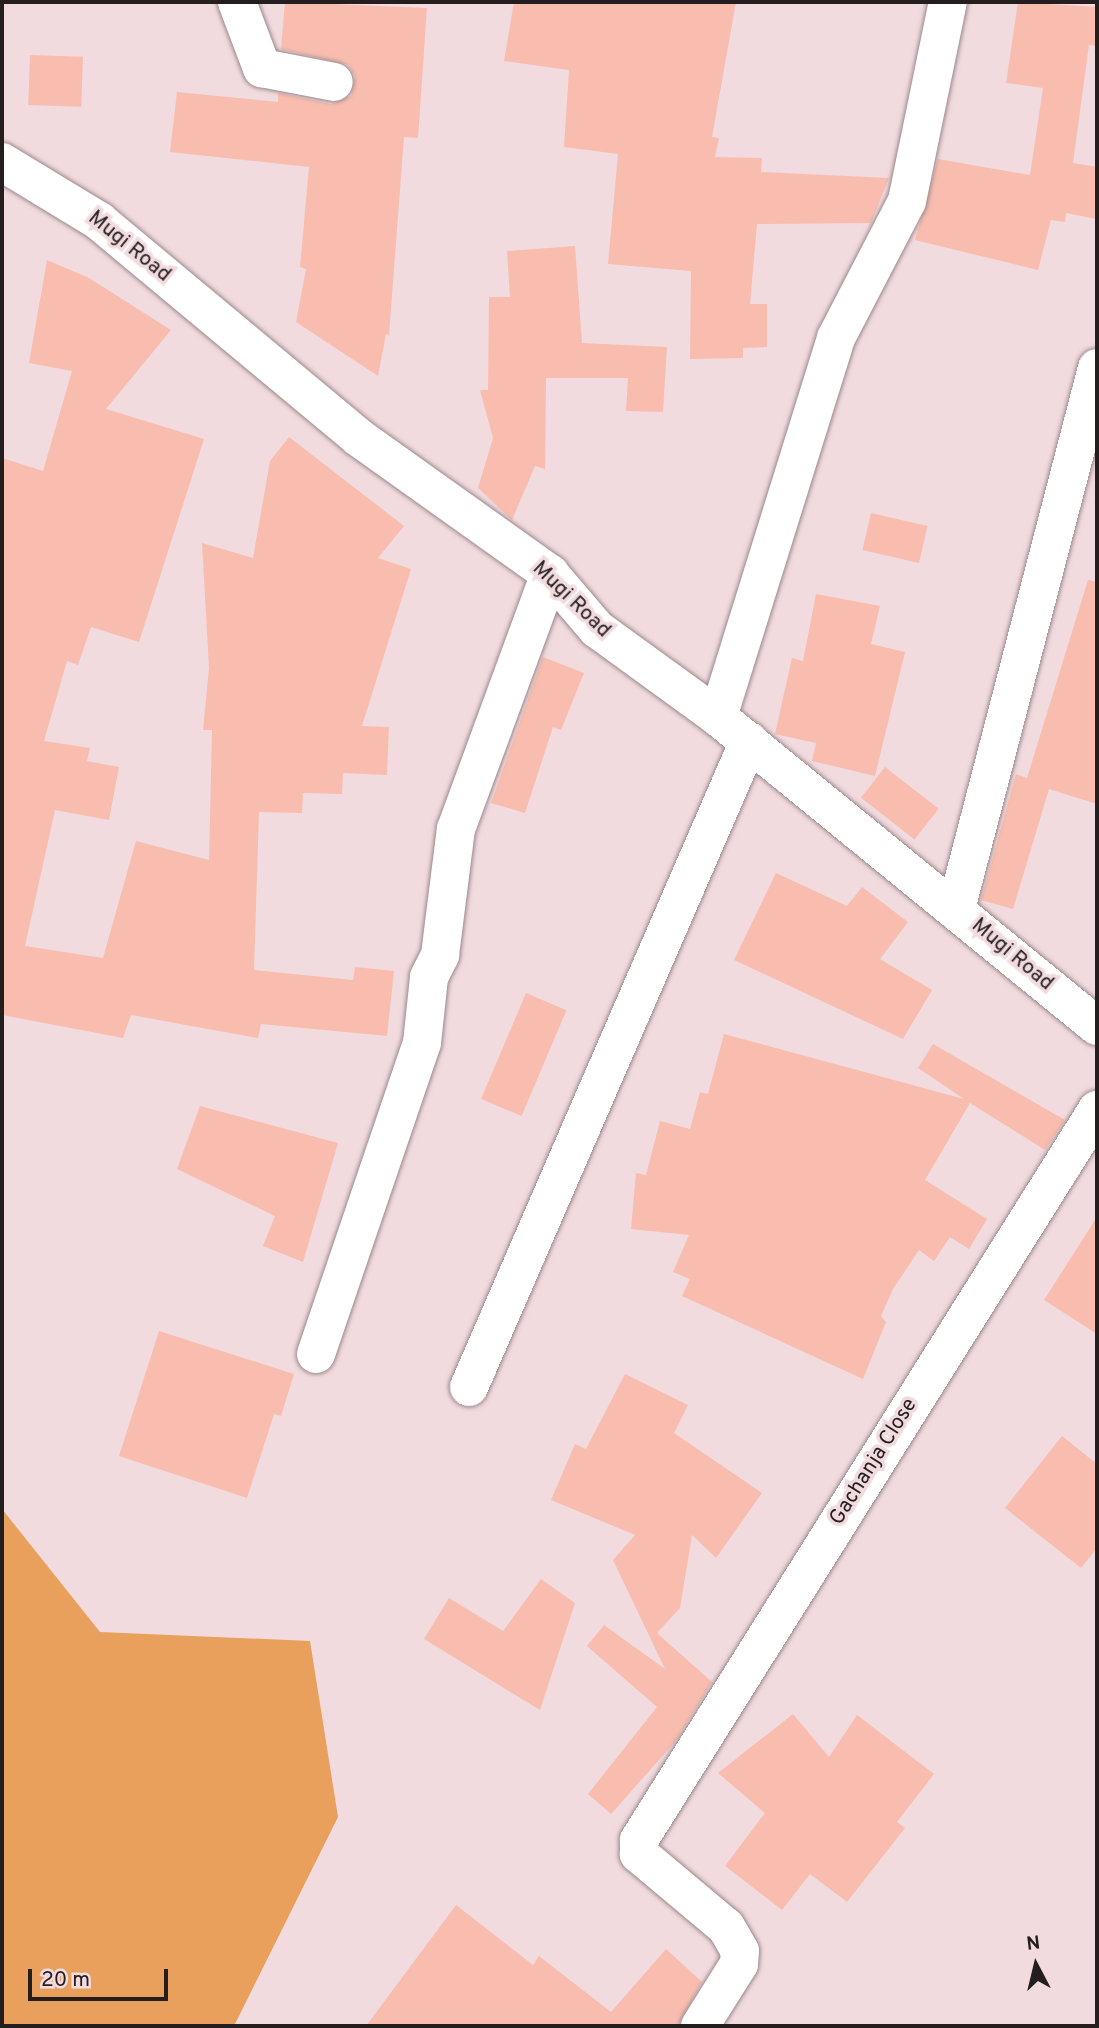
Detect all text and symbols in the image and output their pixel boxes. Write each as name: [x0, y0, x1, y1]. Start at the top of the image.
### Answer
street label: Mugi Road: [82, 206, 176, 288]
street label: Mugi Road: [527, 556, 615, 644]
street label: Mugi Road: [966, 913, 1058, 997]
street label: Gachanja Close: [825, 1394, 923, 1530]
north arrow: [1001, 1930, 1071, 2000]
text: N: [1025, 1931, 1042, 1957]
scale bar: [32, 1954, 172, 1998]
text: 20 m: [41, 1967, 90, 1994]

